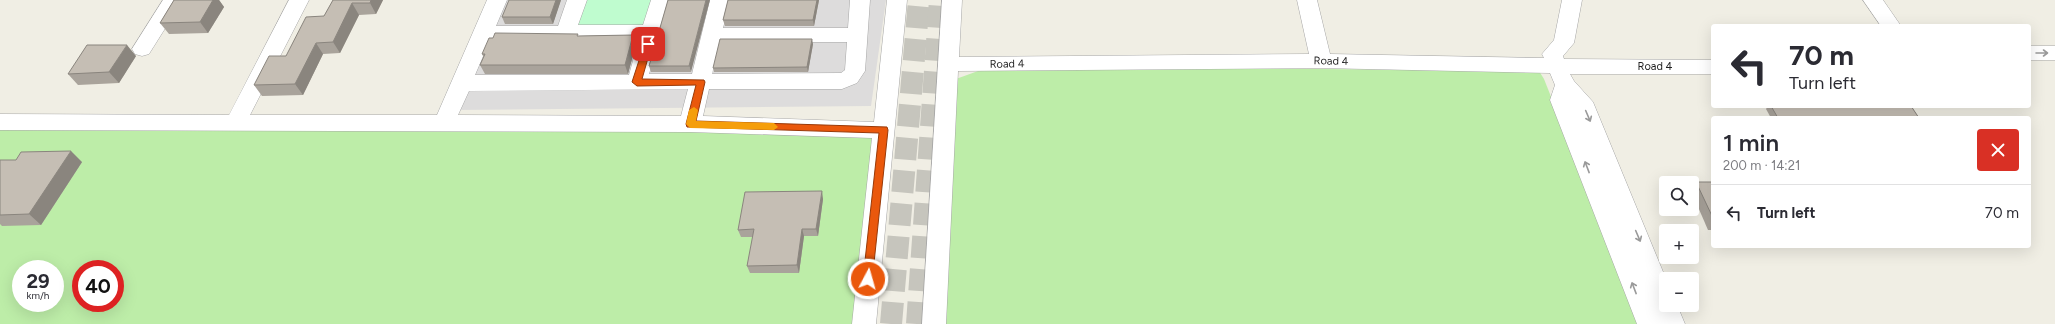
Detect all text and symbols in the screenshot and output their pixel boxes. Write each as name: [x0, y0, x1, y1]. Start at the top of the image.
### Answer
pin: [631, 27, 665, 61]
icon: arrive: [637, 33, 659, 55]
text: 70 m: [1789, 38, 1854, 72]
icon: left: [1723, 40, 1775, 92]
one-way arrow: [2035, 49, 2048, 57]
street label: Road 4: [1313, 54, 1349, 68]
street label: Road 4: [989, 57, 1025, 71]
street label: Road 4: [1638, 60, 1673, 73]
text: Turn left: [1789, 72, 1856, 94]
one-way arrow: [1584, 110, 1592, 122]
text: 1 min: [1723, 128, 1779, 157]
button: close: [1977, 129, 2019, 171]
text: 200 m · 14:21: [1723, 158, 1800, 173]
one-way arrow: [1582, 161, 1590, 173]
map controls: [1659, 176, 1699, 312]
button: search: [1659, 176, 1699, 216]
icon: left: [1723, 202, 1745, 224]
text: Turn left: [1757, 204, 1815, 222]
text: 70 m: [1985, 204, 2019, 222]
button: +: [1659, 224, 1699, 264]
one-way arrow: [1634, 230, 1642, 242]
position arrow: [847, 258, 889, 300]
speed limit sign: 40: [72, 260, 124, 312]
text: 29: [26, 269, 50, 293]
button: −: [1659, 272, 1699, 312]
one-way arrow: [1630, 282, 1638, 294]
text: km/h: [27, 289, 49, 302]

